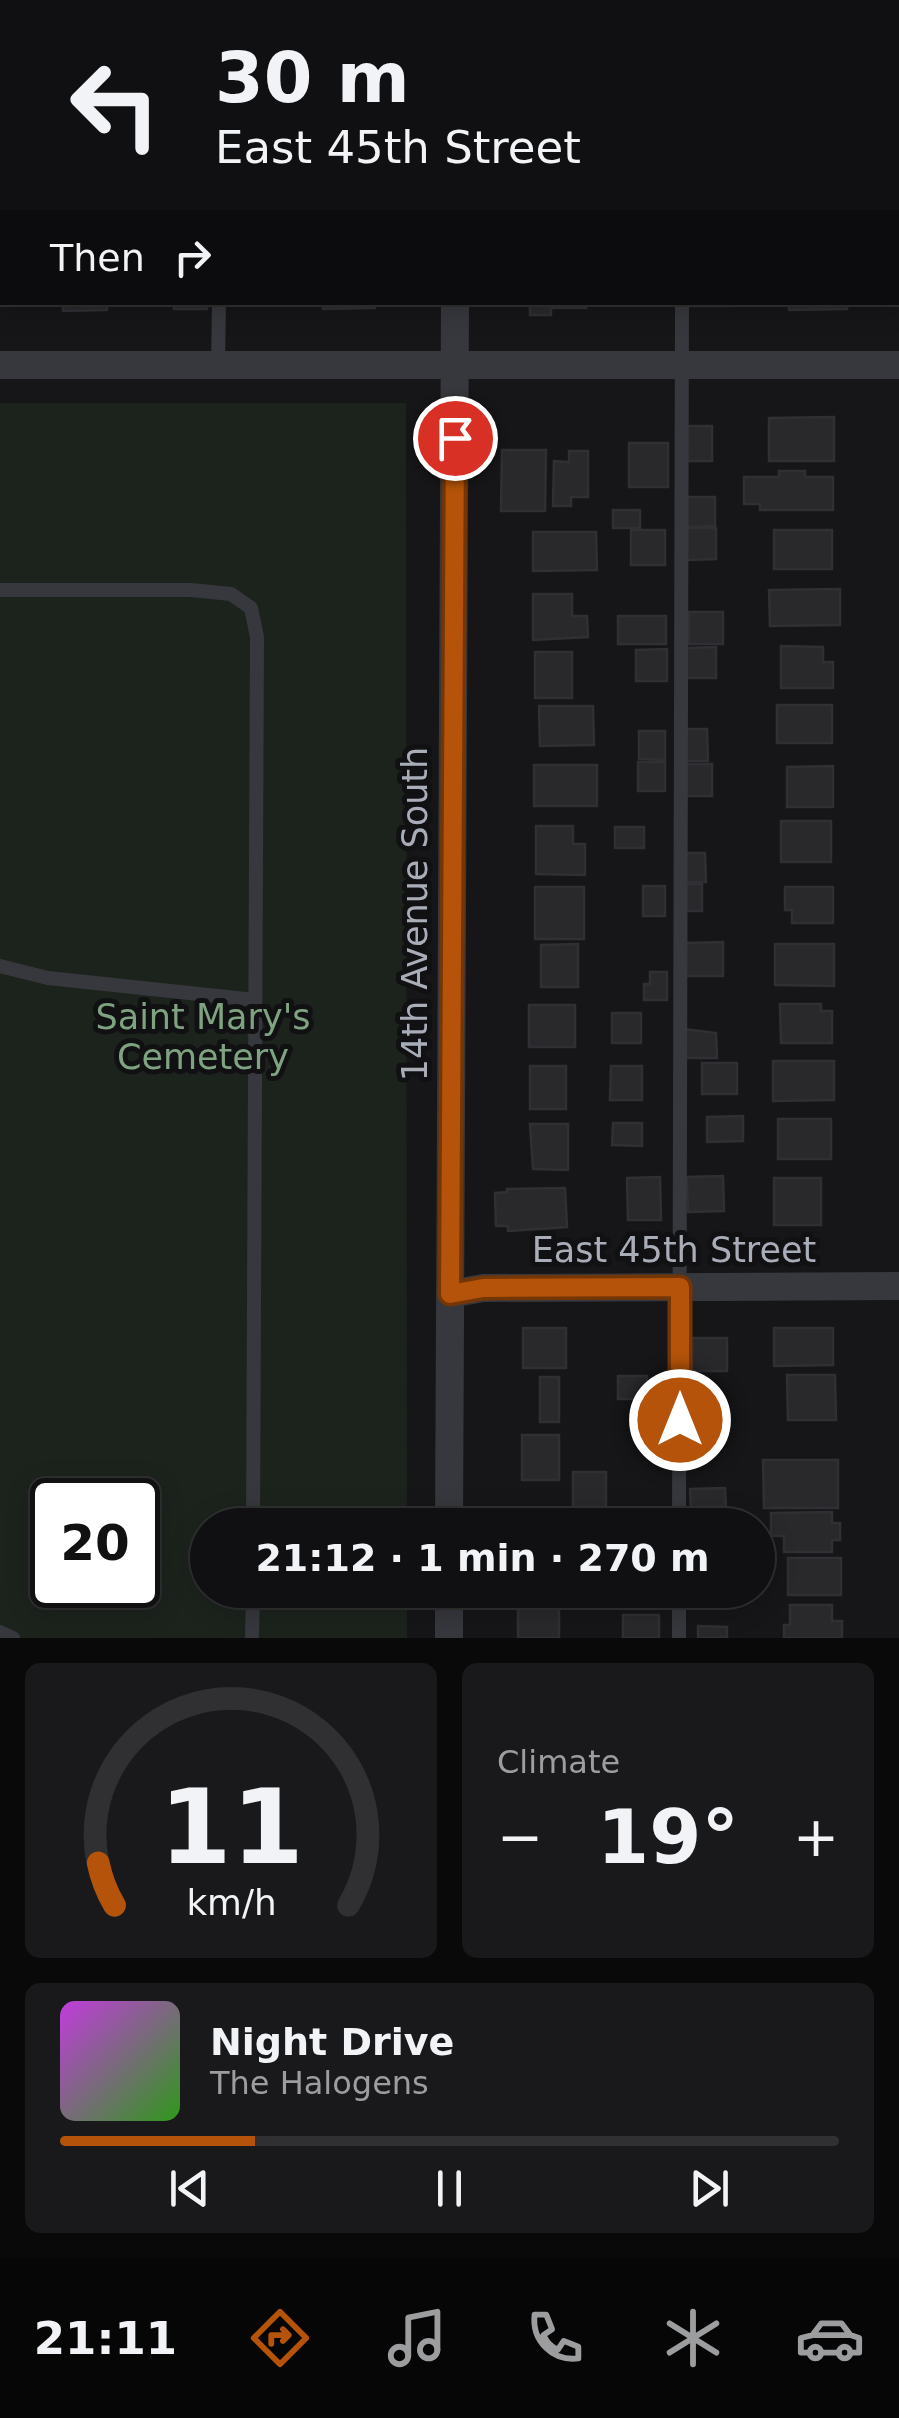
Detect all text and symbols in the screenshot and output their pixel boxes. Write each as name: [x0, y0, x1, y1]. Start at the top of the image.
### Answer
text: 30 m: [215, 37, 410, 119]
icon: left: [50, 40, 180, 170]
text: East 45th Street: [215, 121, 581, 174]
icon: right: [165, 230, 220, 285]
text: Then: [50, 236, 145, 280]
pin: [413, 396, 498, 481]
icon: arrive: [428, 411, 483, 466]
street label: 14th Avenue South: [395, 747, 435, 1081]
park label: Saint Mary's Cemetery: [95, 997, 311, 1077]
street label: East 45th Street: [532, 1230, 816, 1270]
position arrow: [628, 1368, 732, 1472]
speed limit sign: 20: [30, 1478, 160, 1608]
text: 21:12 · 1 min · 270 m: [255, 1536, 710, 1580]
text: Climate: [497, 1743, 620, 1781]
text: 11: [159, 1766, 303, 1888]
text: 19°: [597, 1793, 739, 1881]
text: −: [497, 1805, 543, 1869]
text: +: [793, 1805, 839, 1869]
text: km/h: [186, 1882, 276, 1923]
text: Night Drive: [210, 2020, 454, 2064]
text: The Halogens: [210, 2064, 429, 2102]
icon: previous: [162, 2161, 217, 2216]
icon: pause: [422, 2161, 477, 2216]
icon: next: [682, 2161, 737, 2216]
icon: directions: [245, 2303, 315, 2373]
icon: music: [382, 2303, 452, 2373]
icon: phone: [520, 2303, 590, 2373]
icon: climate: [658, 2303, 728, 2373]
icon: car: [795, 2303, 865, 2373]
text: 21:11: [34, 2312, 177, 2365]

